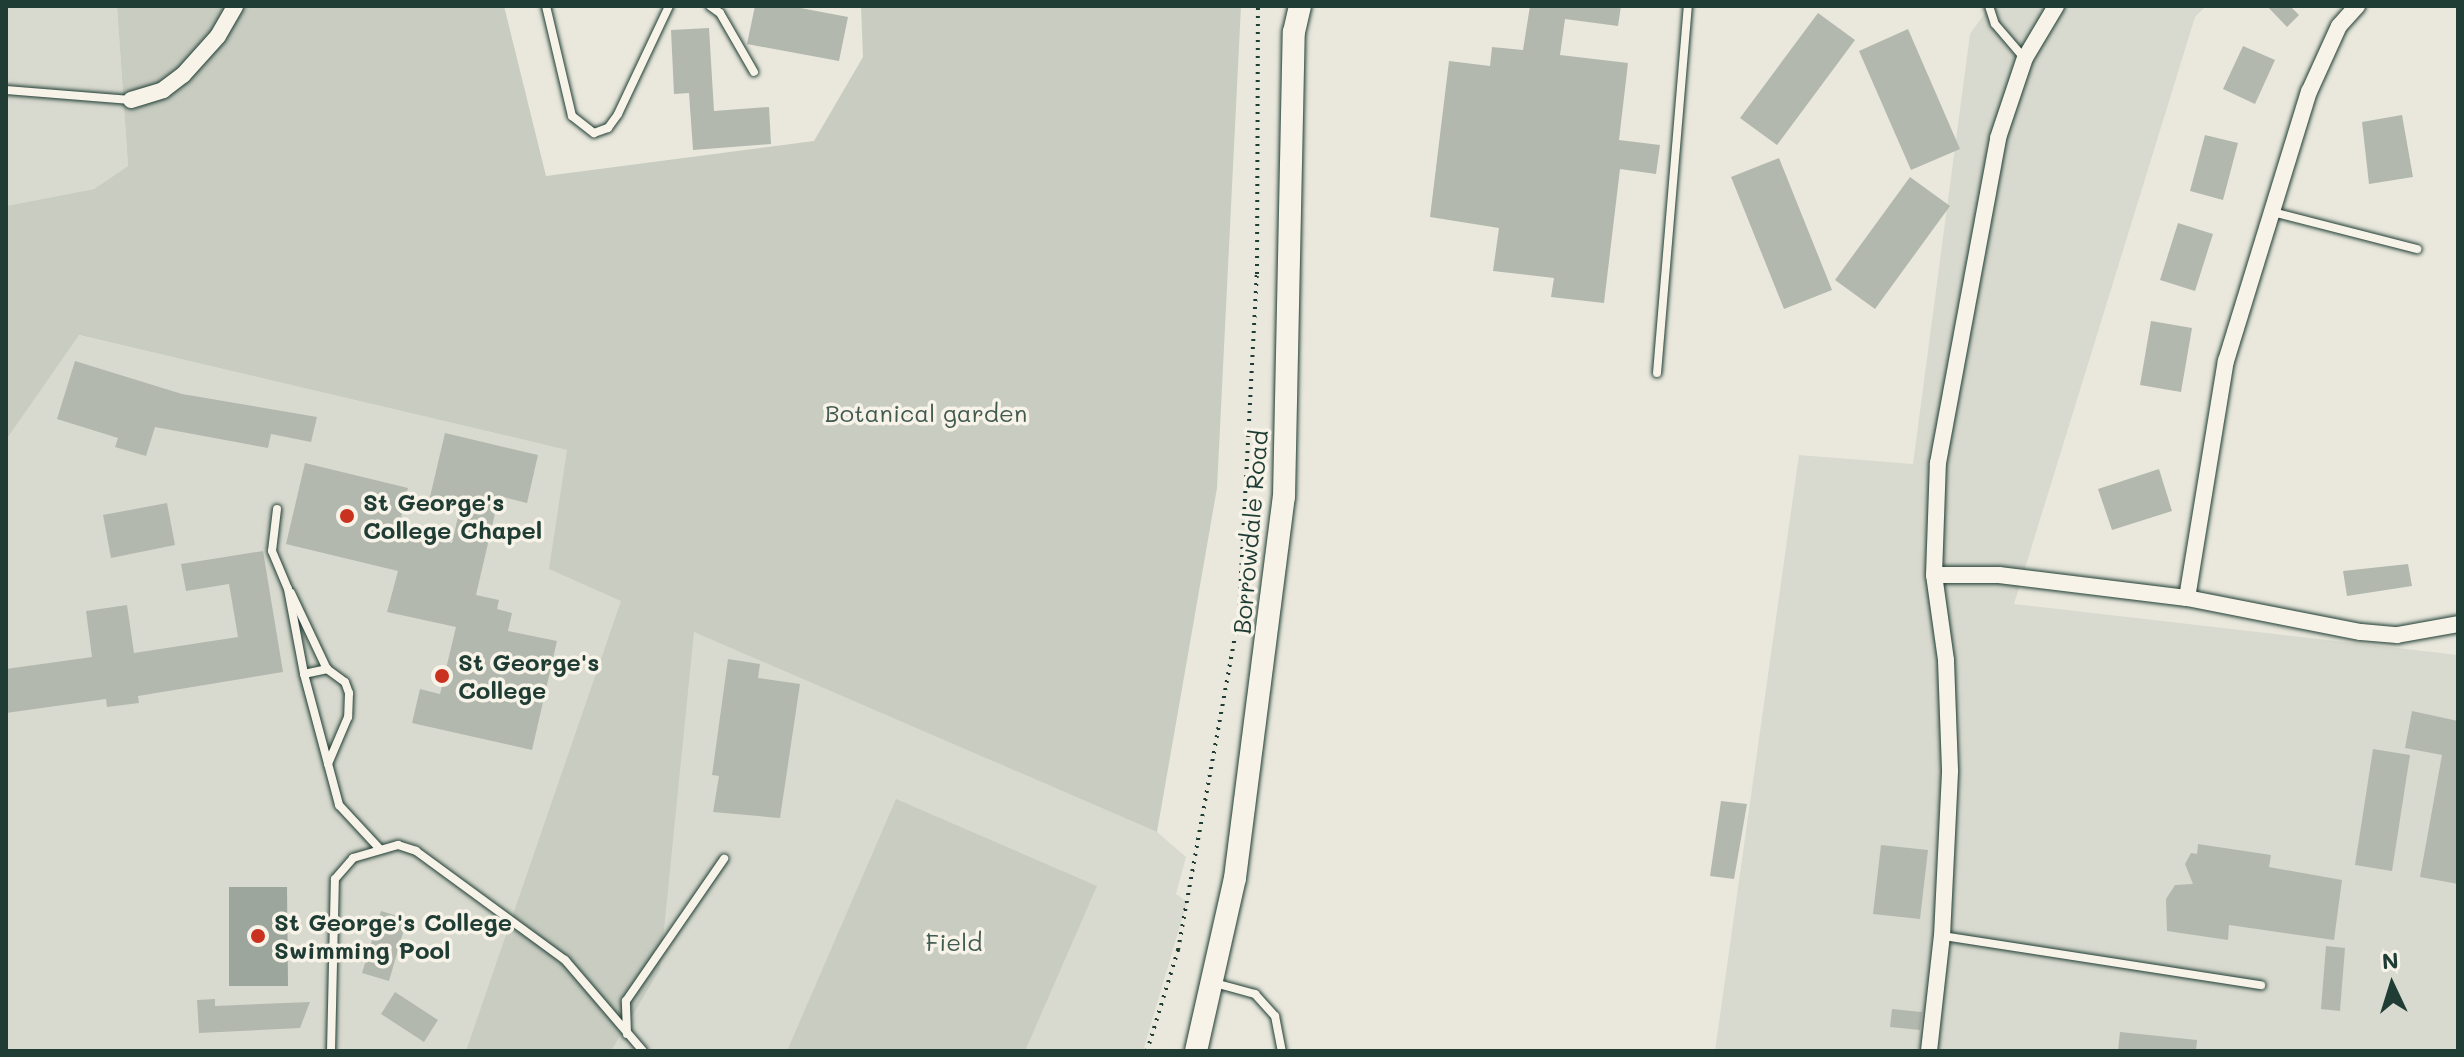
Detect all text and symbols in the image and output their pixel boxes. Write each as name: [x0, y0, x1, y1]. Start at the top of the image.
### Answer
park label: Botanical garden: [825, 399, 1027, 427]
street label: Borrowdale Road: [1227, 429, 1273, 635]
place label: St George's College Chapel: [363, 488, 542, 544]
marker: St George's College Chapel: [338, 507, 356, 525]
place label: St George's College: [458, 648, 599, 704]
marker: St George's College: [433, 667, 451, 685]
place label: St George's College Swimming Pool: [274, 908, 512, 964]
marker: St George's College Swimming Pool: [249, 927, 267, 945]
park label: Field: [926, 928, 982, 956]
north arrow: [2352, 945, 2432, 1025]
text: N: [2381, 946, 2400, 976]

